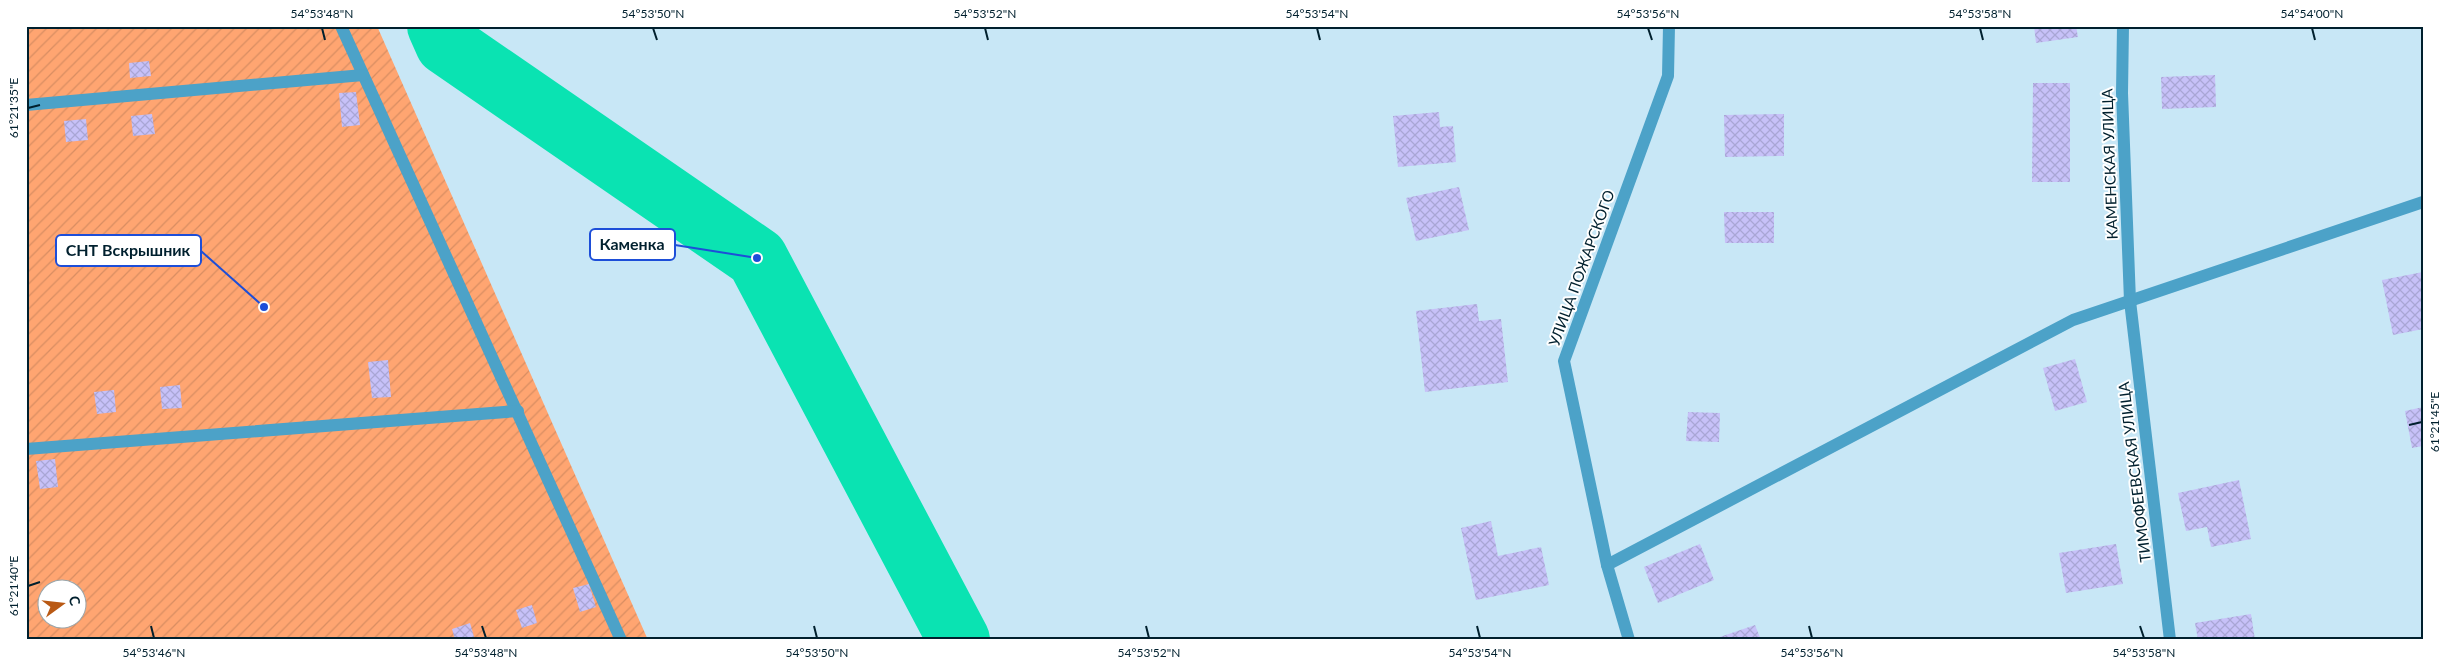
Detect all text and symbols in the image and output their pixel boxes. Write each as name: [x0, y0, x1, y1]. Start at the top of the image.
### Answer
text: 54°53'48"N: [291, 6, 353, 21]
text: 54°53'50"N: [622, 6, 684, 21]
text: 54°53'52"N: [954, 6, 1016, 21]
text: 54°53'54"N: [1286, 6, 1348, 21]
text: 54°53'56"N: [1617, 6, 1679, 21]
text: 54°53'58"N: [1949, 6, 2011, 21]
text: 54°54'00"N: [2281, 6, 2343, 21]
text: 61°21'35"E: [6, 78, 21, 138]
street label: КАМЕНСКАЯ УЛИЦА: [2097, 87, 2121, 240]
street label: УЛИЦА ПОЖАРСКОГО: [1544, 187, 1618, 349]
callout: Каменка: [590, 229, 675, 260]
text: Каменка: [599, 234, 665, 253]
callout: СНТ Вскрышник: [56, 235, 201, 266]
text: СНТ Вскрышник: [66, 240, 191, 259]
street label: ТИМОФЕЕВСКАЯ УЛИЦА: [2114, 380, 2154, 563]
text: 61°21'45"E: [2427, 392, 2442, 452]
text: 61°21'40"E: [6, 556, 21, 616]
north arrow: [38, 578, 88, 628]
text: С: [66, 594, 85, 608]
text: 54°53'46"N: [123, 645, 185, 660]
text: 54°53'48"N: [455, 645, 517, 660]
text: 54°53'50"N: [786, 645, 848, 660]
text: 54°53'52"N: [1118, 645, 1180, 660]
text: 54°53'54"N: [1449, 645, 1511, 660]
text: 54°53'56"N: [1781, 645, 1843, 660]
text: 54°53'58"N: [2113, 645, 2175, 660]

